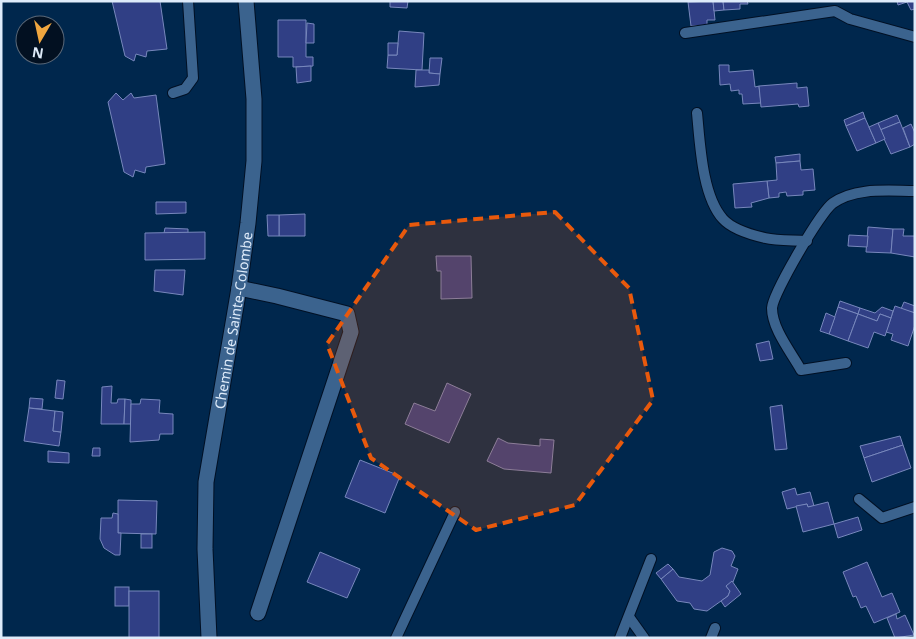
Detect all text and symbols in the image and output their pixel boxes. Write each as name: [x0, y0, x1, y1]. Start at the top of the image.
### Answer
north arrow: [15, 15, 65, 65]
text: N: [31, 43, 45, 64]
street label: Chemin de Sainte-Colombe: [209, 231, 256, 410]

